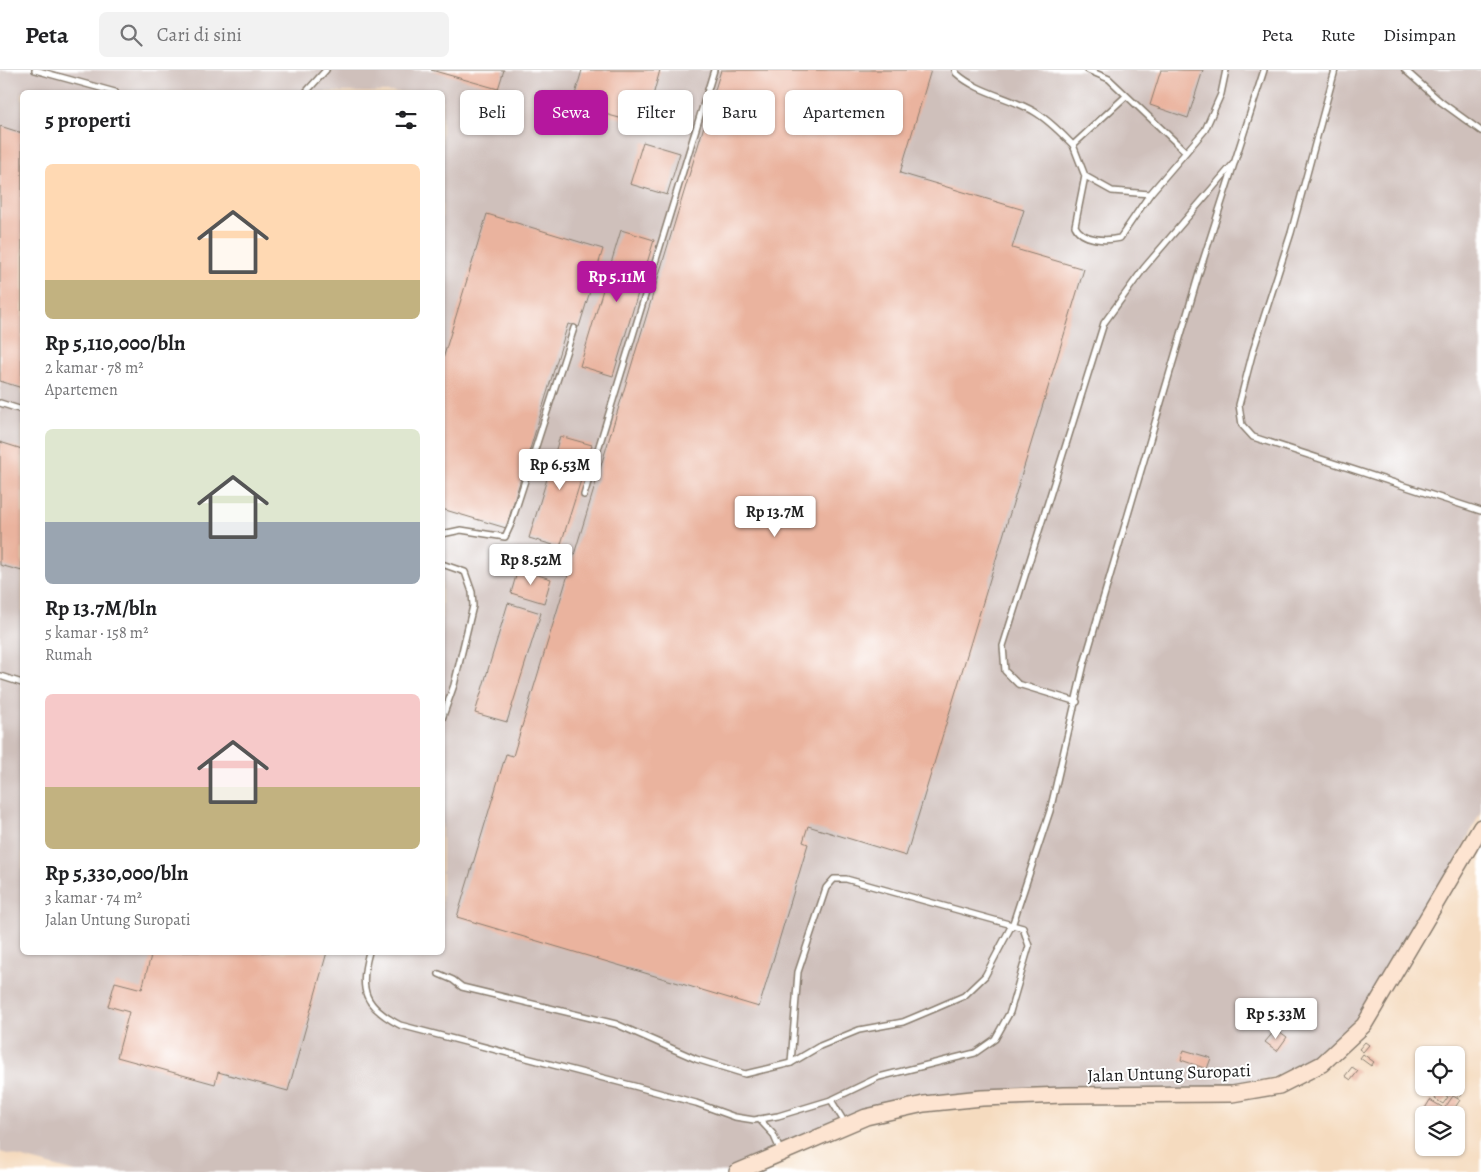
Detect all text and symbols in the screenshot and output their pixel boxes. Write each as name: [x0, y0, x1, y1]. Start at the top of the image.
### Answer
search box: [99, 12, 449, 57]
text: Peta: [25, 19, 69, 51]
icon: search: [117, 21, 145, 49]
text: Cari di sini: [157, 22, 242, 48]
text: Peta: [1262, 23, 1293, 47]
text: Rute: [1321, 23, 1355, 47]
text: Disimpan: [1383, 23, 1456, 47]
chip: Beli: [460, 90, 524, 135]
chip: Sewa: [534, 90, 608, 135]
chip: Filter: [618, 90, 693, 135]
chip: Baru: [703, 90, 775, 135]
chip: Apartemen: [785, 90, 903, 135]
text: 5 properti: [45, 106, 131, 134]
icon: filters: [392, 106, 420, 134]
icon: home: [188, 197, 278, 287]
pin: Rp 5.11M: [565, 260, 669, 303]
text: Rp 5.11M: [588, 266, 646, 288]
text: Rp 5,110,000/bln: [45, 329, 186, 357]
text: 2 kamar · 78 m²: [45, 357, 143, 379]
text: Apartemen: [45, 379, 118, 401]
pin: Rp 6.53M: [508, 448, 612, 491]
text: Rp 6.53M: [530, 454, 590, 476]
icon: home: [188, 462, 278, 552]
pin: Rp 13.7M: [723, 496, 827, 538]
text: Rp 13.7M: [746, 501, 804, 523]
pin: Rp 8.52M: [479, 544, 583, 586]
text: Rp 8.52M: [500, 549, 562, 571]
text: Rp 13.7M/bln: [45, 594, 157, 622]
text: 5 kamar · 158 m²: [45, 622, 148, 644]
text: Rumah: [45, 644, 92, 666]
icon: home: [188, 727, 278, 817]
text: Rp 5,330,000/bln: [45, 859, 189, 887]
text: 3 kamar · 74 m²: [45, 887, 142, 909]
text: Jalan Untung Suropati: [45, 909, 191, 931]
pin: Rp 5.33M: [1224, 998, 1328, 1040]
text: Rp 5.33M: [1246, 1003, 1306, 1025]
map controls: [1415, 1046, 1465, 1156]
button: locate: [1415, 1046, 1465, 1096]
street label: Jalan Untung Suropati: [1087, 1058, 1251, 1088]
button: layers: [1415, 1106, 1465, 1156]

